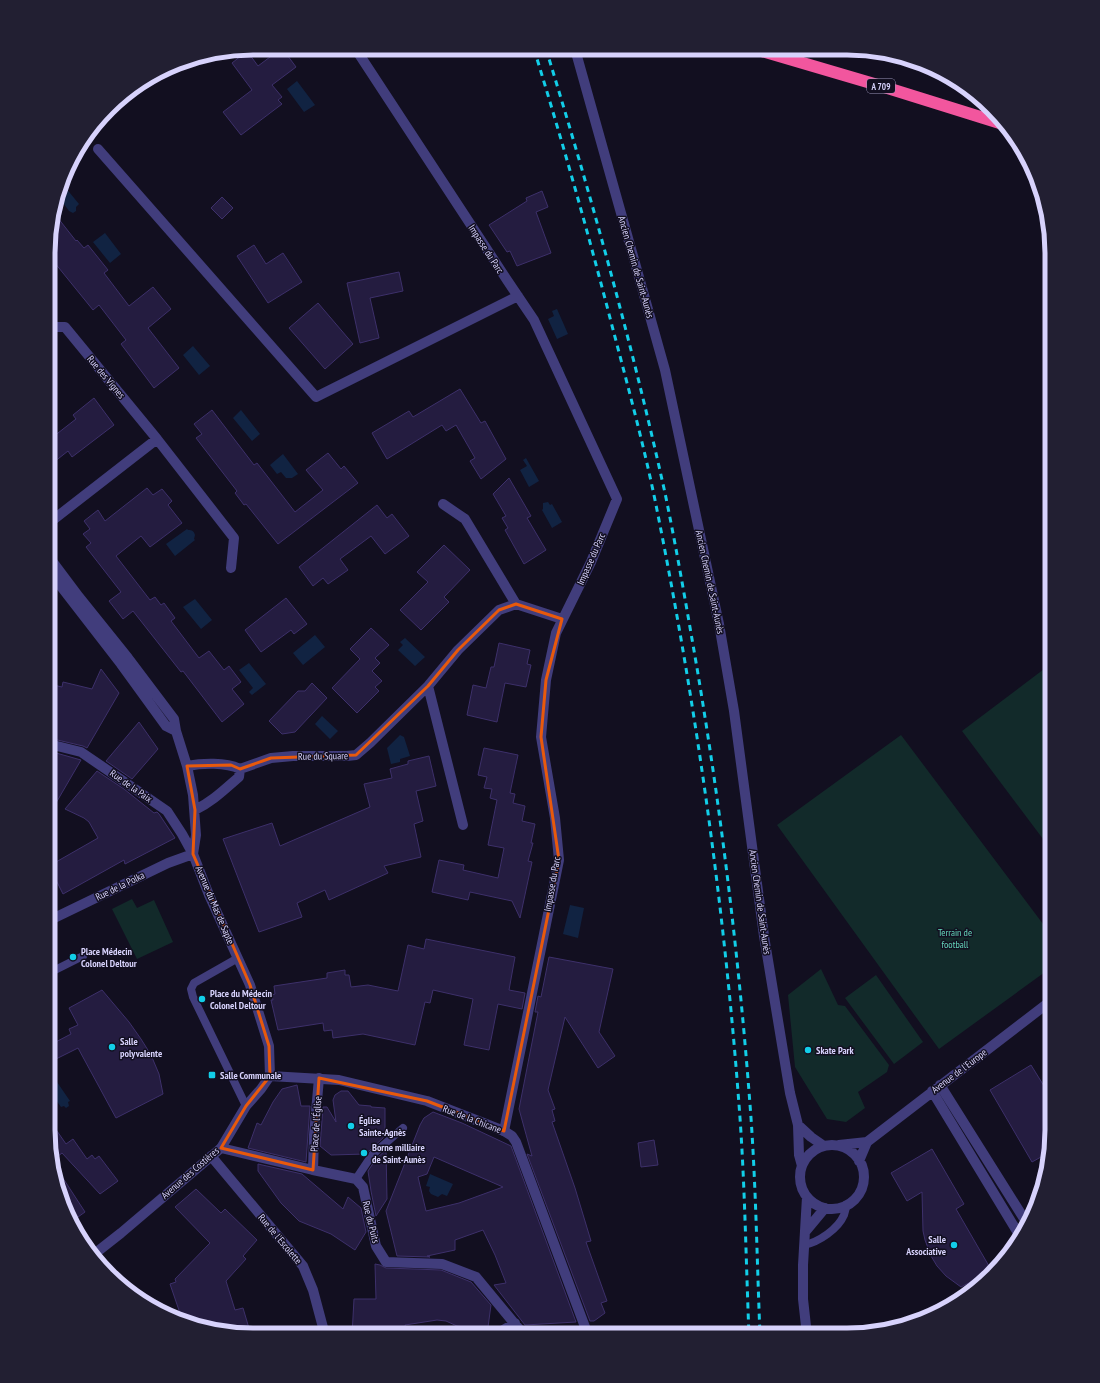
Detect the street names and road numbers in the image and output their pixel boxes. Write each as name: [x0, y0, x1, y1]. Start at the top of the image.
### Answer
road number: A 709: [867, 79, 895, 93]
street label: Ancien Chemin de Saint-Aunès: [615, 214, 657, 320]
street label: Impasse du Parc: [465, 222, 507, 276]
street label: Rue des Vignes: [84, 353, 128, 402]
street label: Ancien Chemin de Saint-Aunès: [693, 529, 727, 636]
street label: Impasse du Parc: [574, 531, 608, 587]
street label: Rue du Square: [298, 749, 348, 763]
street label: Rue de la Paix: [107, 767, 155, 805]
street label: Ancien Chemin de Saint-Aunès: [746, 849, 774, 956]
street label: Impasse du Parc: [541, 855, 563, 912]
street label: Avenue du Mas de Sapte: [193, 864, 237, 946]
street label: Rue de la Polka: [93, 869, 147, 903]
street label: Avenue de l'Europe: [929, 1046, 989, 1096]
street label: Place de l'Église: [308, 1096, 324, 1152]
street label: Rue de la Chicane: [441, 1102, 503, 1136]
street label: Avenue des Costières: [158, 1144, 222, 1202]
street label: Rue du Puits: [359, 1200, 383, 1245]
street label: Rue de l'Escolette: [255, 1211, 305, 1267]

